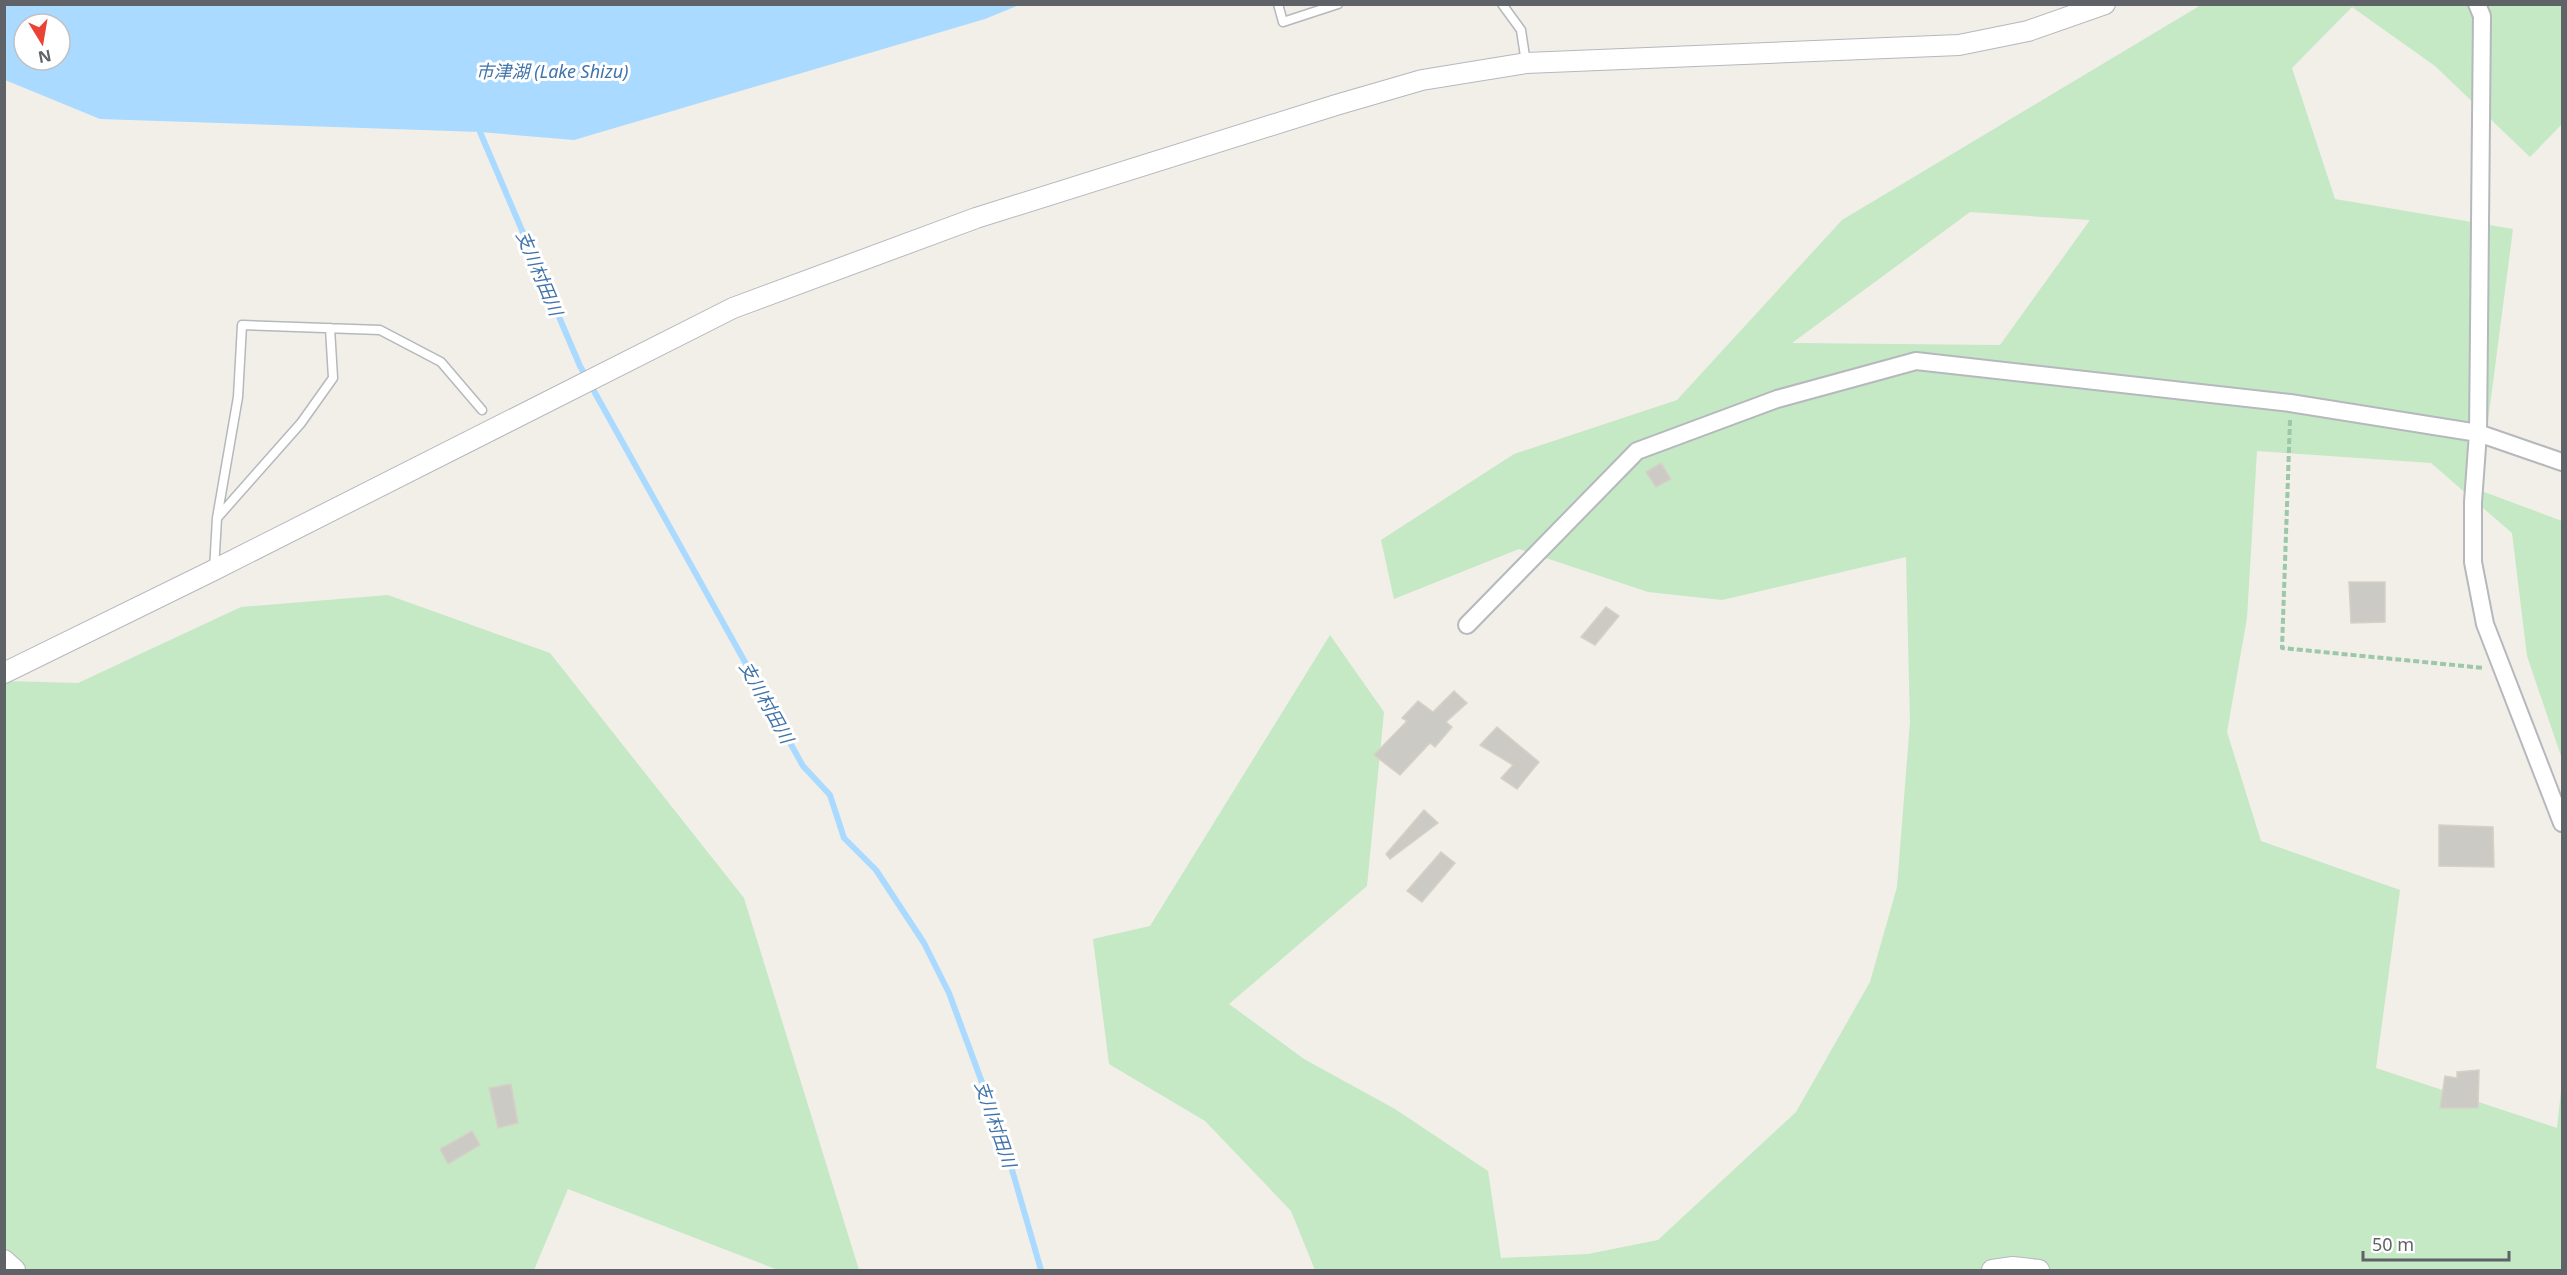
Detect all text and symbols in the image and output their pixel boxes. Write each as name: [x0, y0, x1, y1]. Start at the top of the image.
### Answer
north arrow: [12, 12, 72, 72]
text: N: [36, 45, 53, 69]
water label: 市津湖 (Lake Shizu): [476, 59, 628, 83]
water label: 支川村田川: [511, 227, 569, 321]
water label: 支川村田川: [735, 657, 800, 749]
water label: 支川村田川: [970, 1078, 1023, 1172]
scale bar: [2363, 1224, 2508, 1262]
text: 50 m: [2372, 1232, 2414, 1256]

